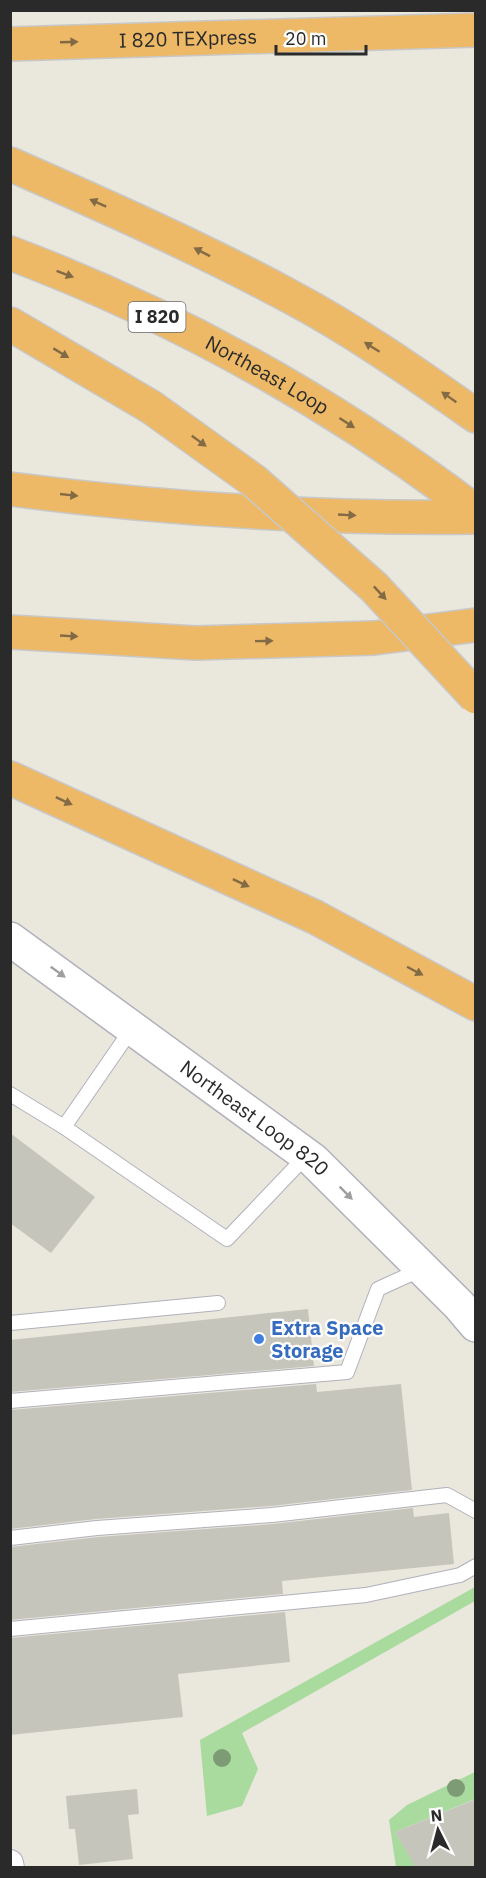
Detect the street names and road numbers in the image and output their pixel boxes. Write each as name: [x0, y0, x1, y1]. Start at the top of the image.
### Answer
street label: I 820 TEXpress: [118, 23, 257, 54]
road number: I 820: [128, 302, 186, 332]
street label: Northeast Loop: [201, 329, 334, 421]
street label: Northeast Loop 820: [175, 1054, 335, 1181]

